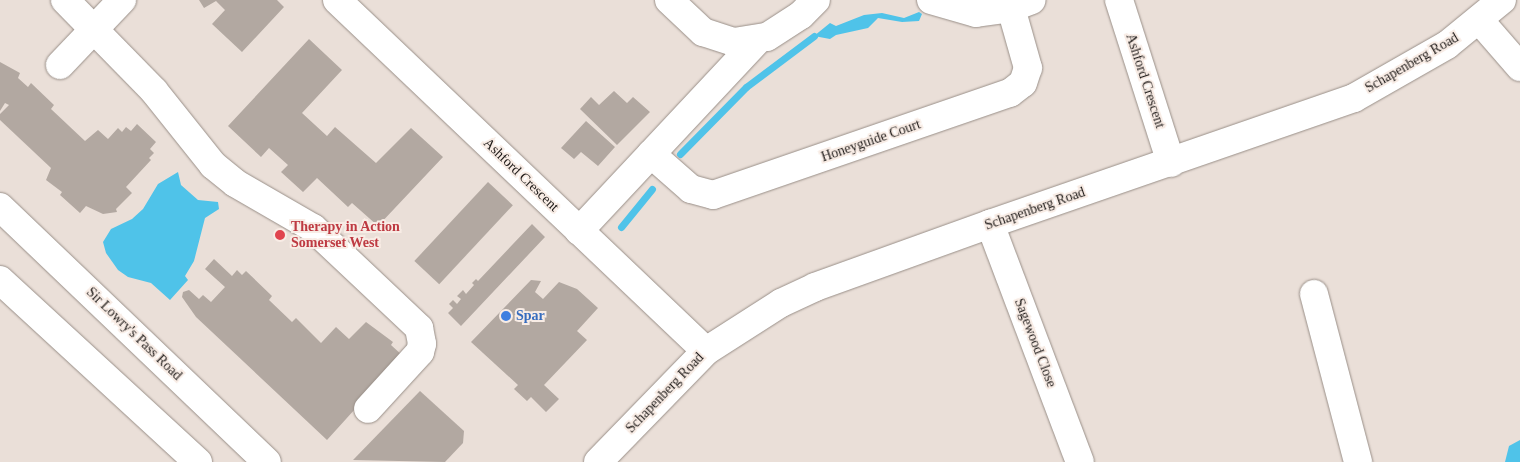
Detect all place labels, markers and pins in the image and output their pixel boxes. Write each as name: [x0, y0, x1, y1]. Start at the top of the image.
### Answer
place label: Therapy in Action Somerset West: [291, 219, 401, 252]
marker: Therapy in Action Somerset West: [273, 228, 287, 242]
place label: Spar: [516, 308, 545, 324]
marker: Spar: [500, 310, 512, 322]

